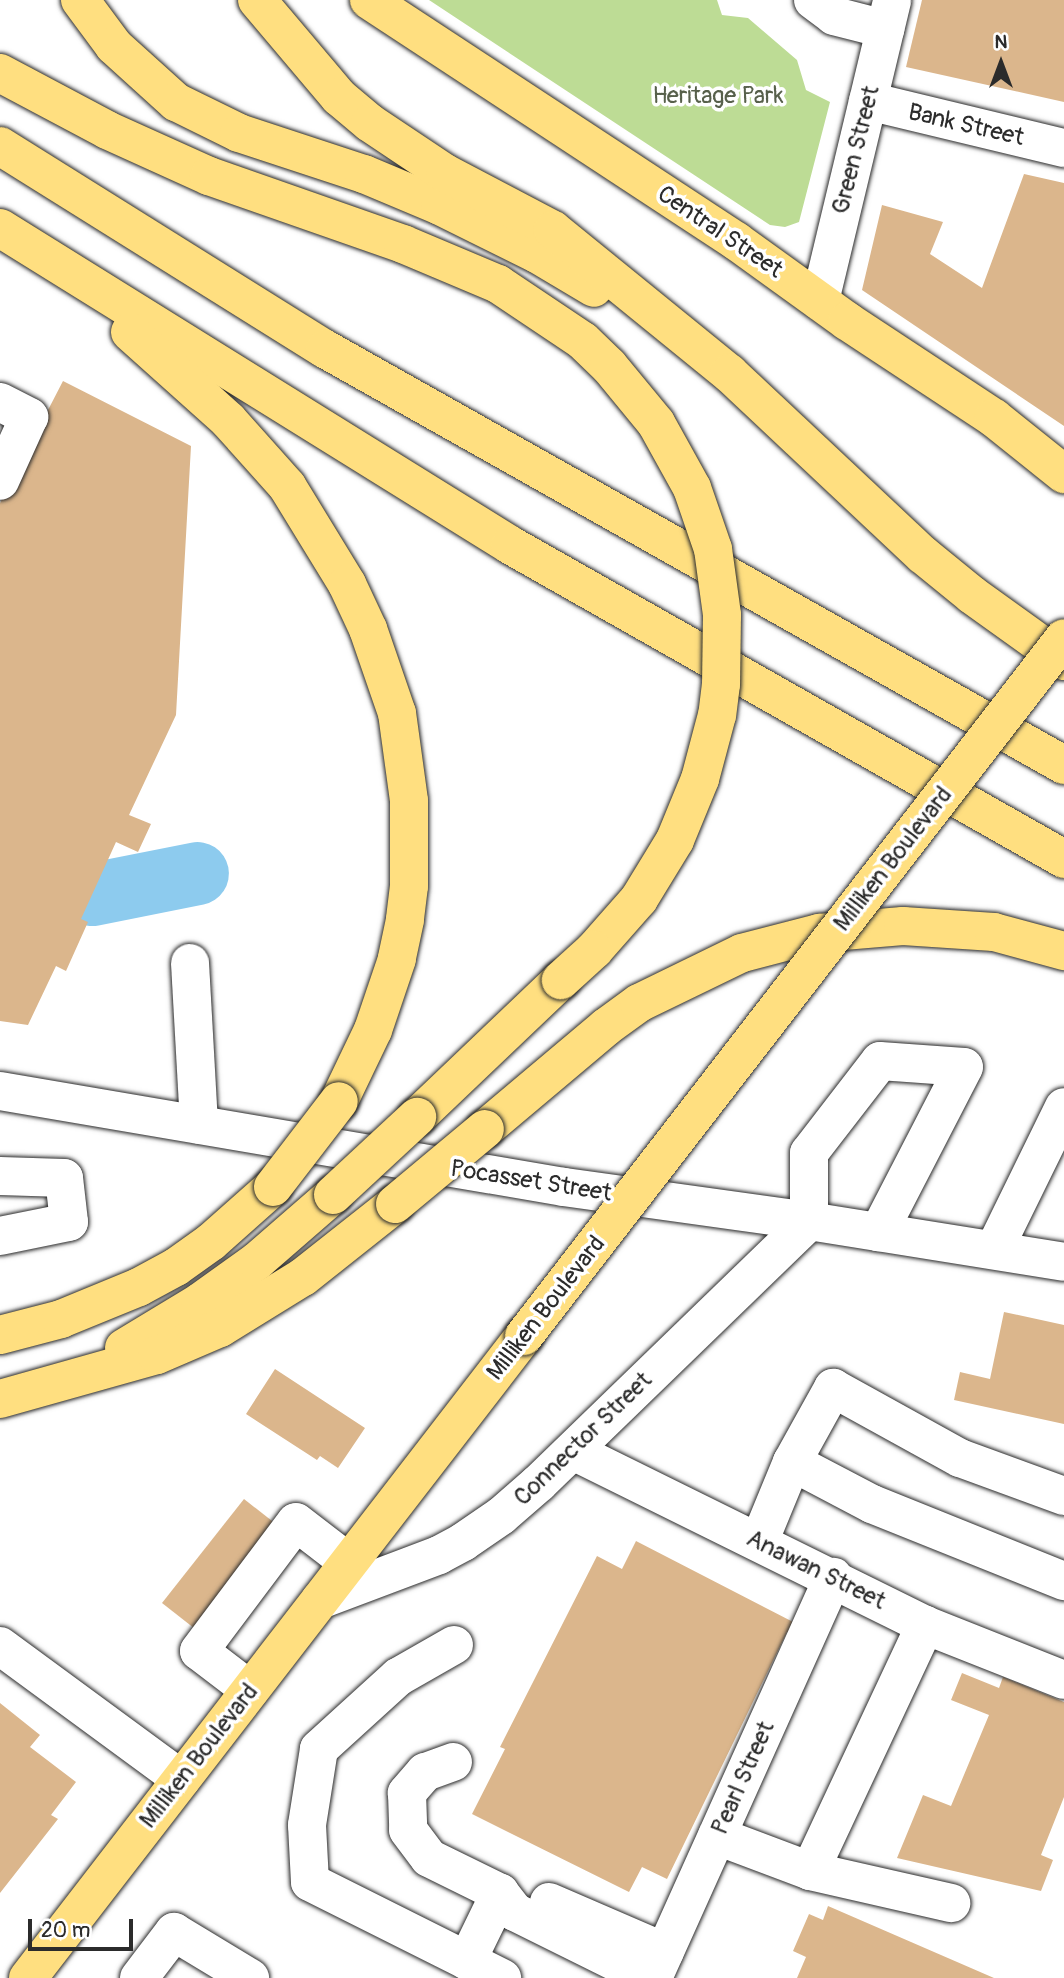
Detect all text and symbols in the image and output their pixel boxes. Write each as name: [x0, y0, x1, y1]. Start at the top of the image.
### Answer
north arrow: [966, 28, 1036, 98]
text: N: [995, 30, 1007, 54]
park label: Heritage Park: [653, 82, 783, 110]
street label: Green Street: [826, 83, 886, 217]
street label: Bank Street: [905, 98, 1027, 152]
street label: Central Street: [652, 180, 788, 284]
street label: Milliken Boulevard: [828, 781, 958, 937]
street label: Pocasset Street: [448, 1154, 614, 1208]
street label: Milliken Boulevard: [481, 1230, 611, 1386]
street label: Connector Street: [508, 1366, 658, 1512]
street label: Anawan Street: [742, 1524, 890, 1616]
street label: Milliken Boulevard: [134, 1678, 264, 1834]
street label: Pearl Street: [705, 1717, 781, 1839]
scale bar: [32, 1904, 136, 1948]
text: 20 m: [41, 1917, 90, 1944]

